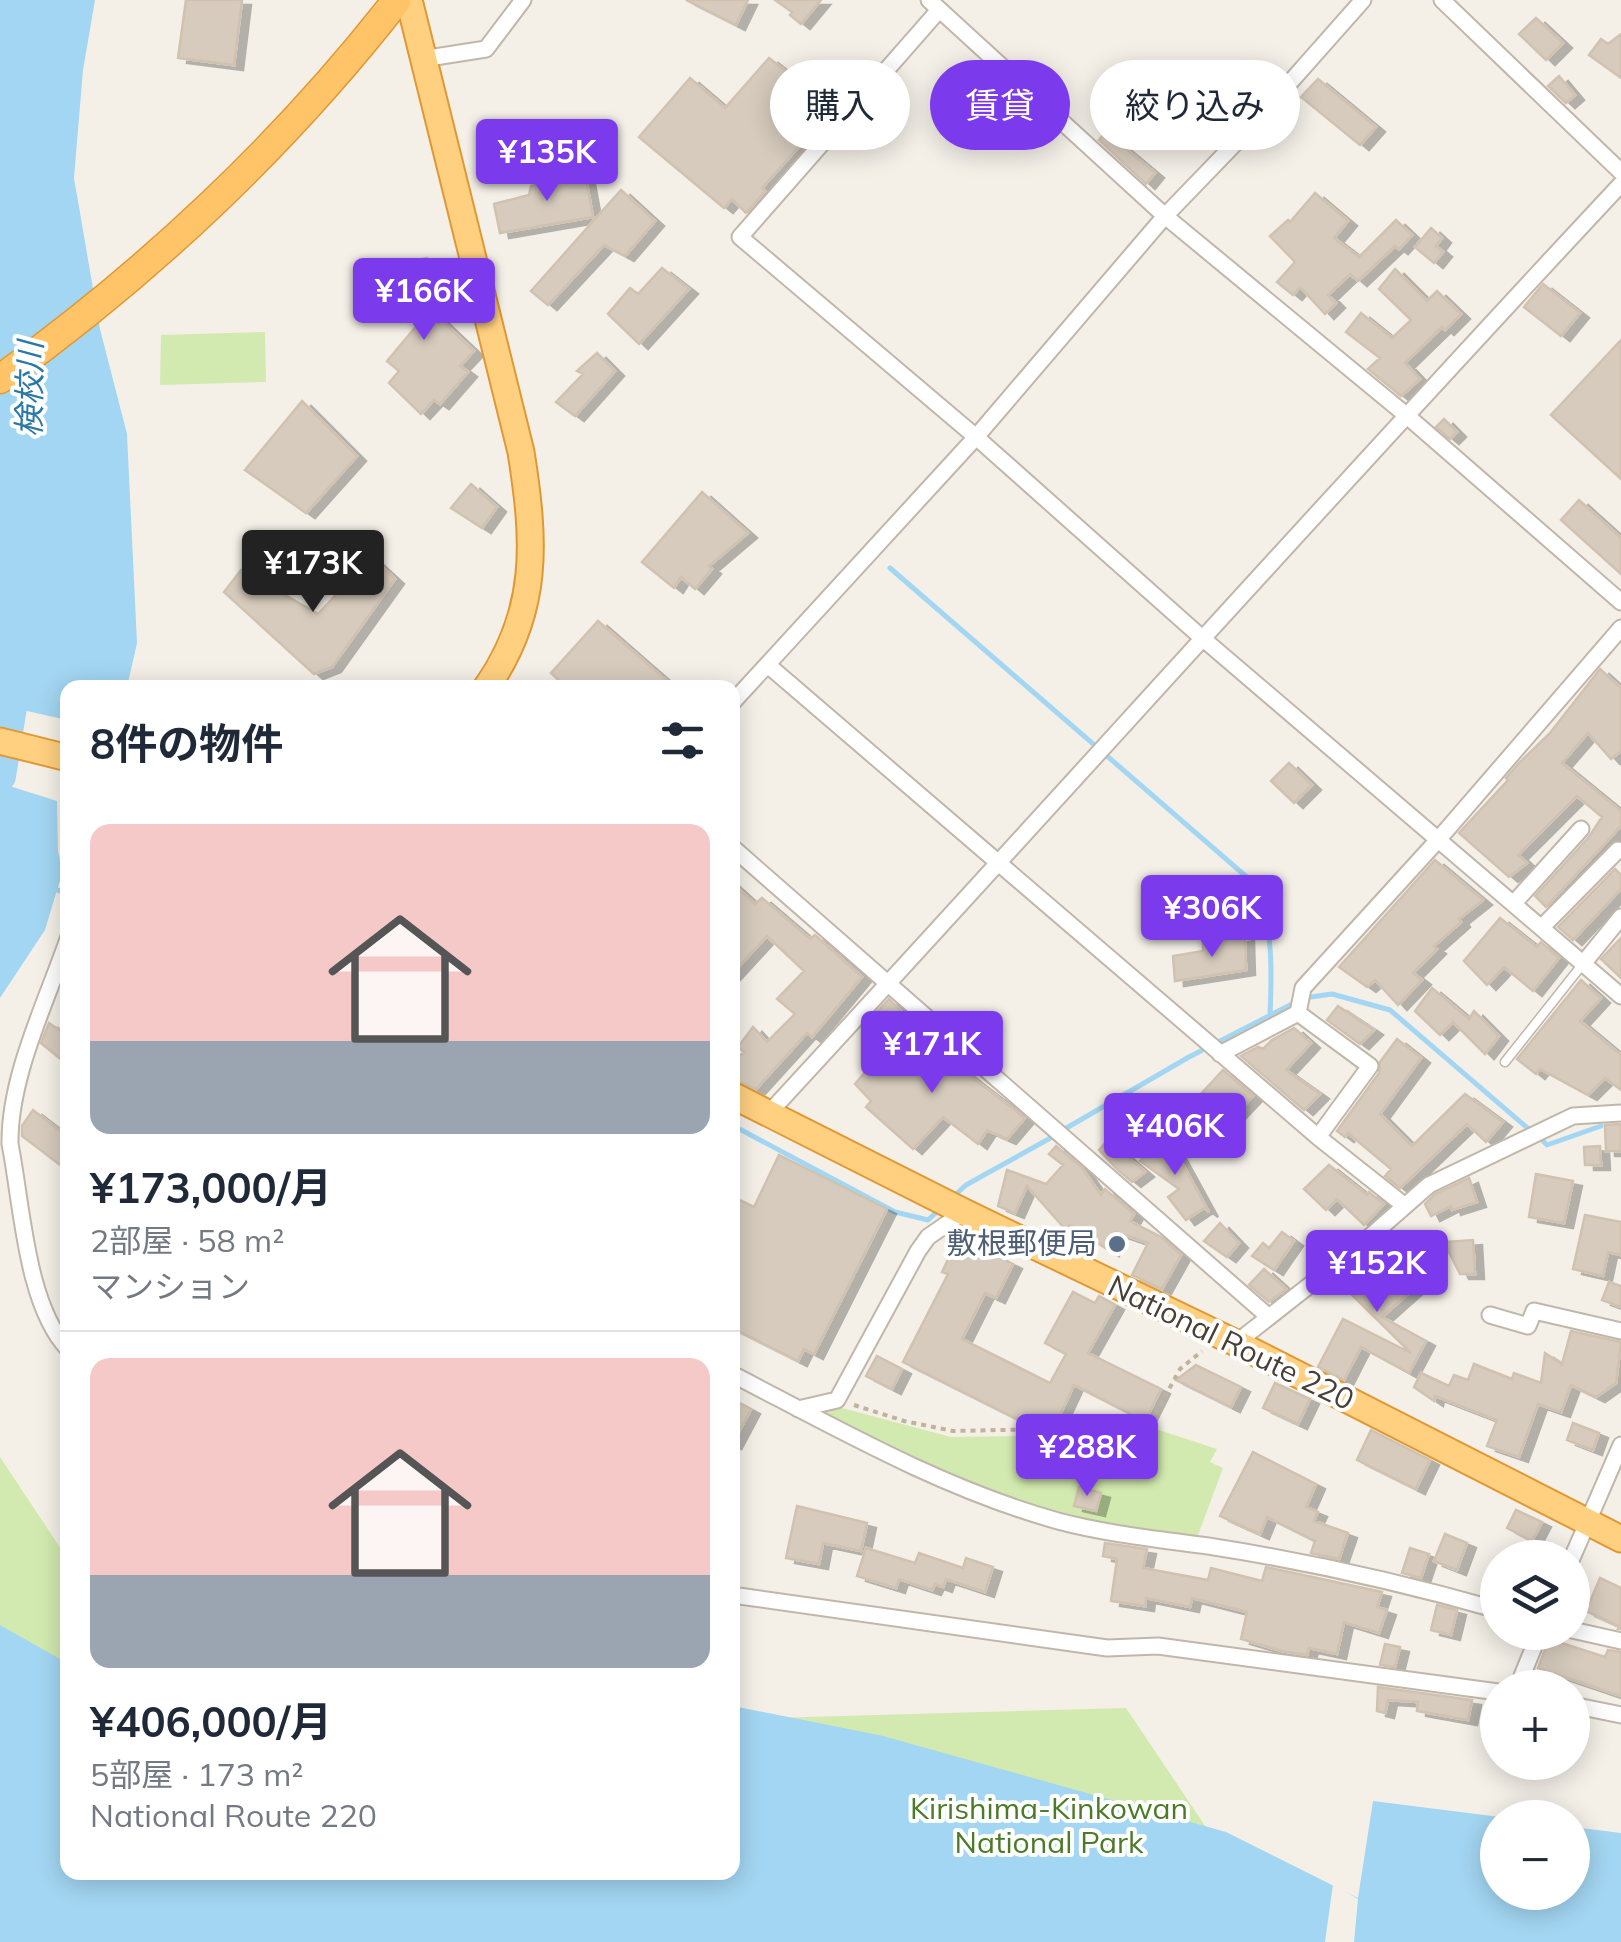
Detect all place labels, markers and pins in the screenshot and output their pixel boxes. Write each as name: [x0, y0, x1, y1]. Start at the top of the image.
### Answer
pin: ¥135K: [477, 119, 617, 204]
pin: ¥166K: [354, 258, 494, 343]
pin: ¥173K: [243, 530, 383, 615]
pin: ¥306K: [1142, 875, 1282, 960]
pin: ¥171K: [862, 1011, 1002, 1096]
pin: ¥406K: [1105, 1093, 1245, 1178]
place label: 敷根郵便局: [947, 1224, 1097, 1262]
pin: ¥152K: [1307, 1230, 1447, 1315]
marker: 敷根郵便局: [1106, 1233, 1128, 1255]
pin: ¥288K: [1017, 1414, 1157, 1499]

